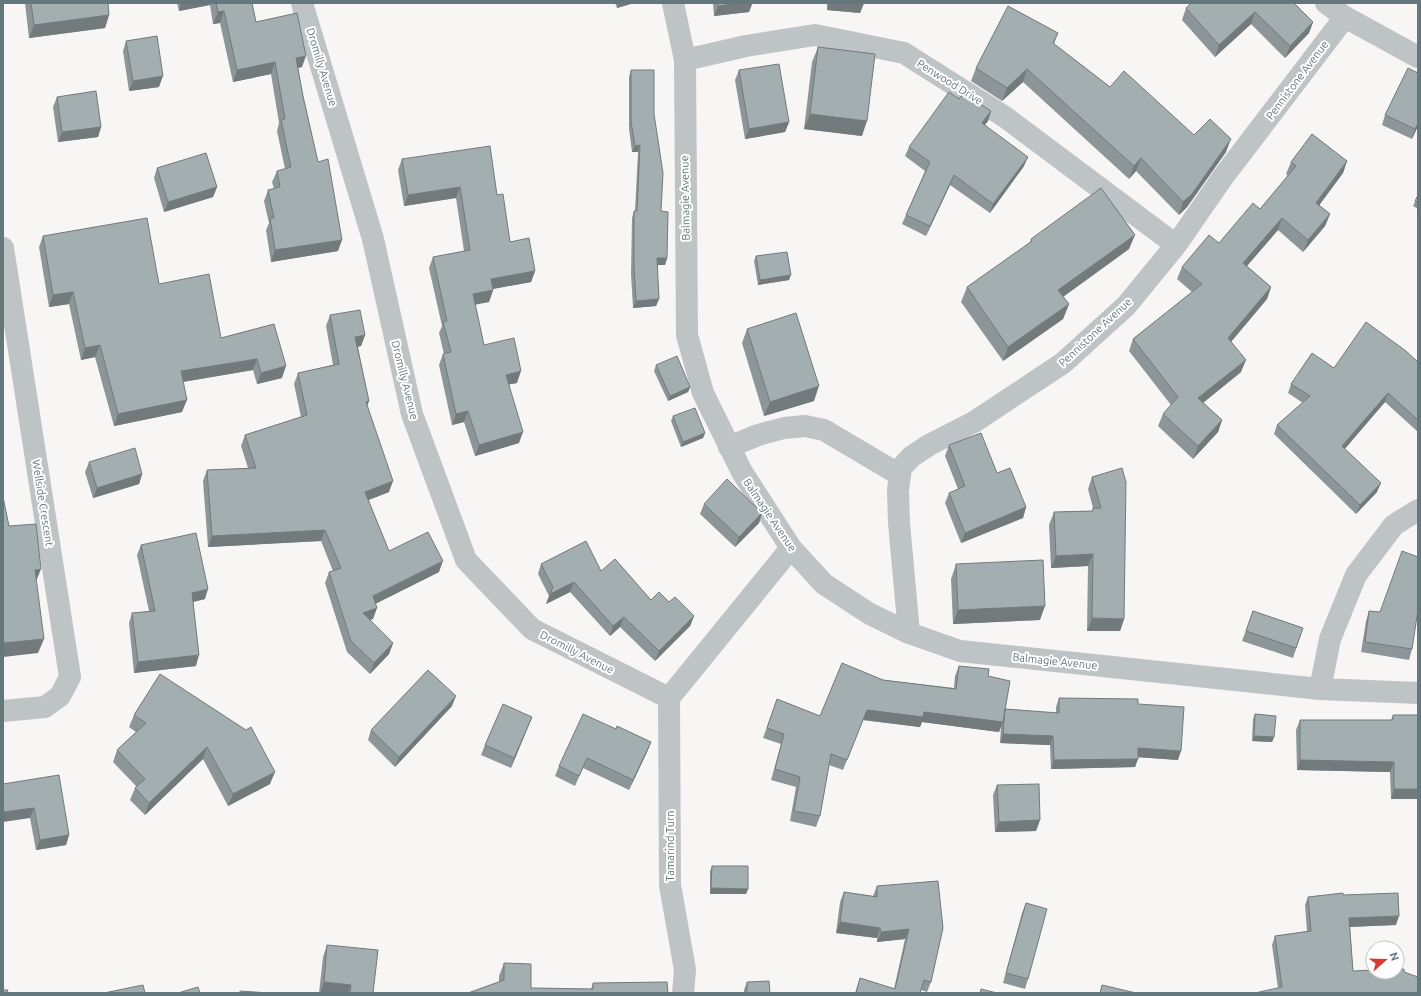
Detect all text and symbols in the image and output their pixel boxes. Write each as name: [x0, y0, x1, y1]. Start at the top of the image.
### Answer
street label: Dromilly Avenue: [304, 26, 340, 108]
street label: Pennistone Avenue: [1264, 38, 1330, 122]
street label: Penwood Drive: [915, 57, 985, 107]
street label: Balmagie Avenue: [678, 155, 692, 241]
street label: Pennistone Avenue: [1056, 295, 1134, 369]
street label: Dromilly Avenue: [389, 339, 421, 421]
street label: Wellside Crescent: [30, 459, 56, 548]
street label: Balmagie Avenue: [741, 476, 799, 554]
street label: Dromilly Avenue: [538, 628, 616, 676]
street label: Balmagie Avenue: [1012, 651, 1098, 671]
street label: Tamarind Turn: [664, 810, 676, 882]
north arrow: [1365, 940, 1405, 980]
text: N: [1387, 951, 1401, 962]

